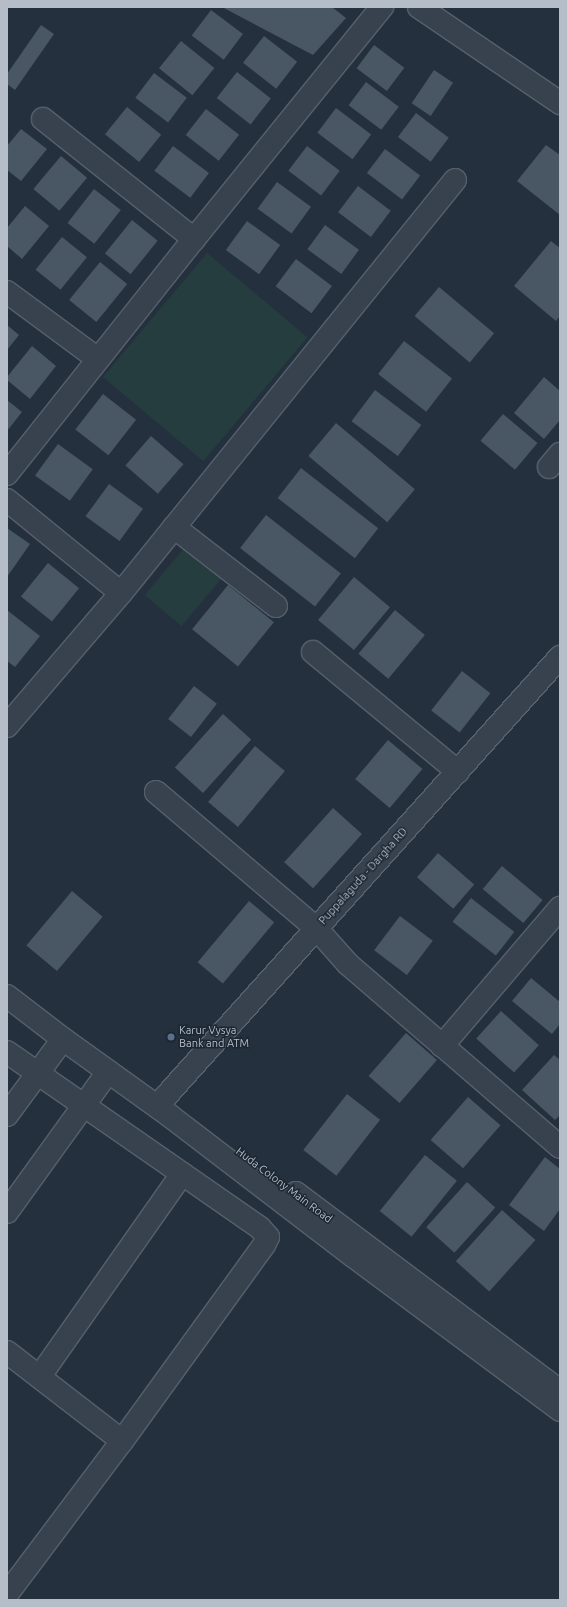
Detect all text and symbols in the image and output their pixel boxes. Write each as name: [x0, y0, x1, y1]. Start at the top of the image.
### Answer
street label: Puppalaguda - Dargha RD: [316, 825, 410, 927]
place label: Karur Vysya Bank and ATM: [179, 1024, 249, 1050]
marker: Karur Vysya Bank and ATM: [166, 1032, 176, 1042]
street label: Huda Colony Main Road: [233, 1144, 335, 1226]

